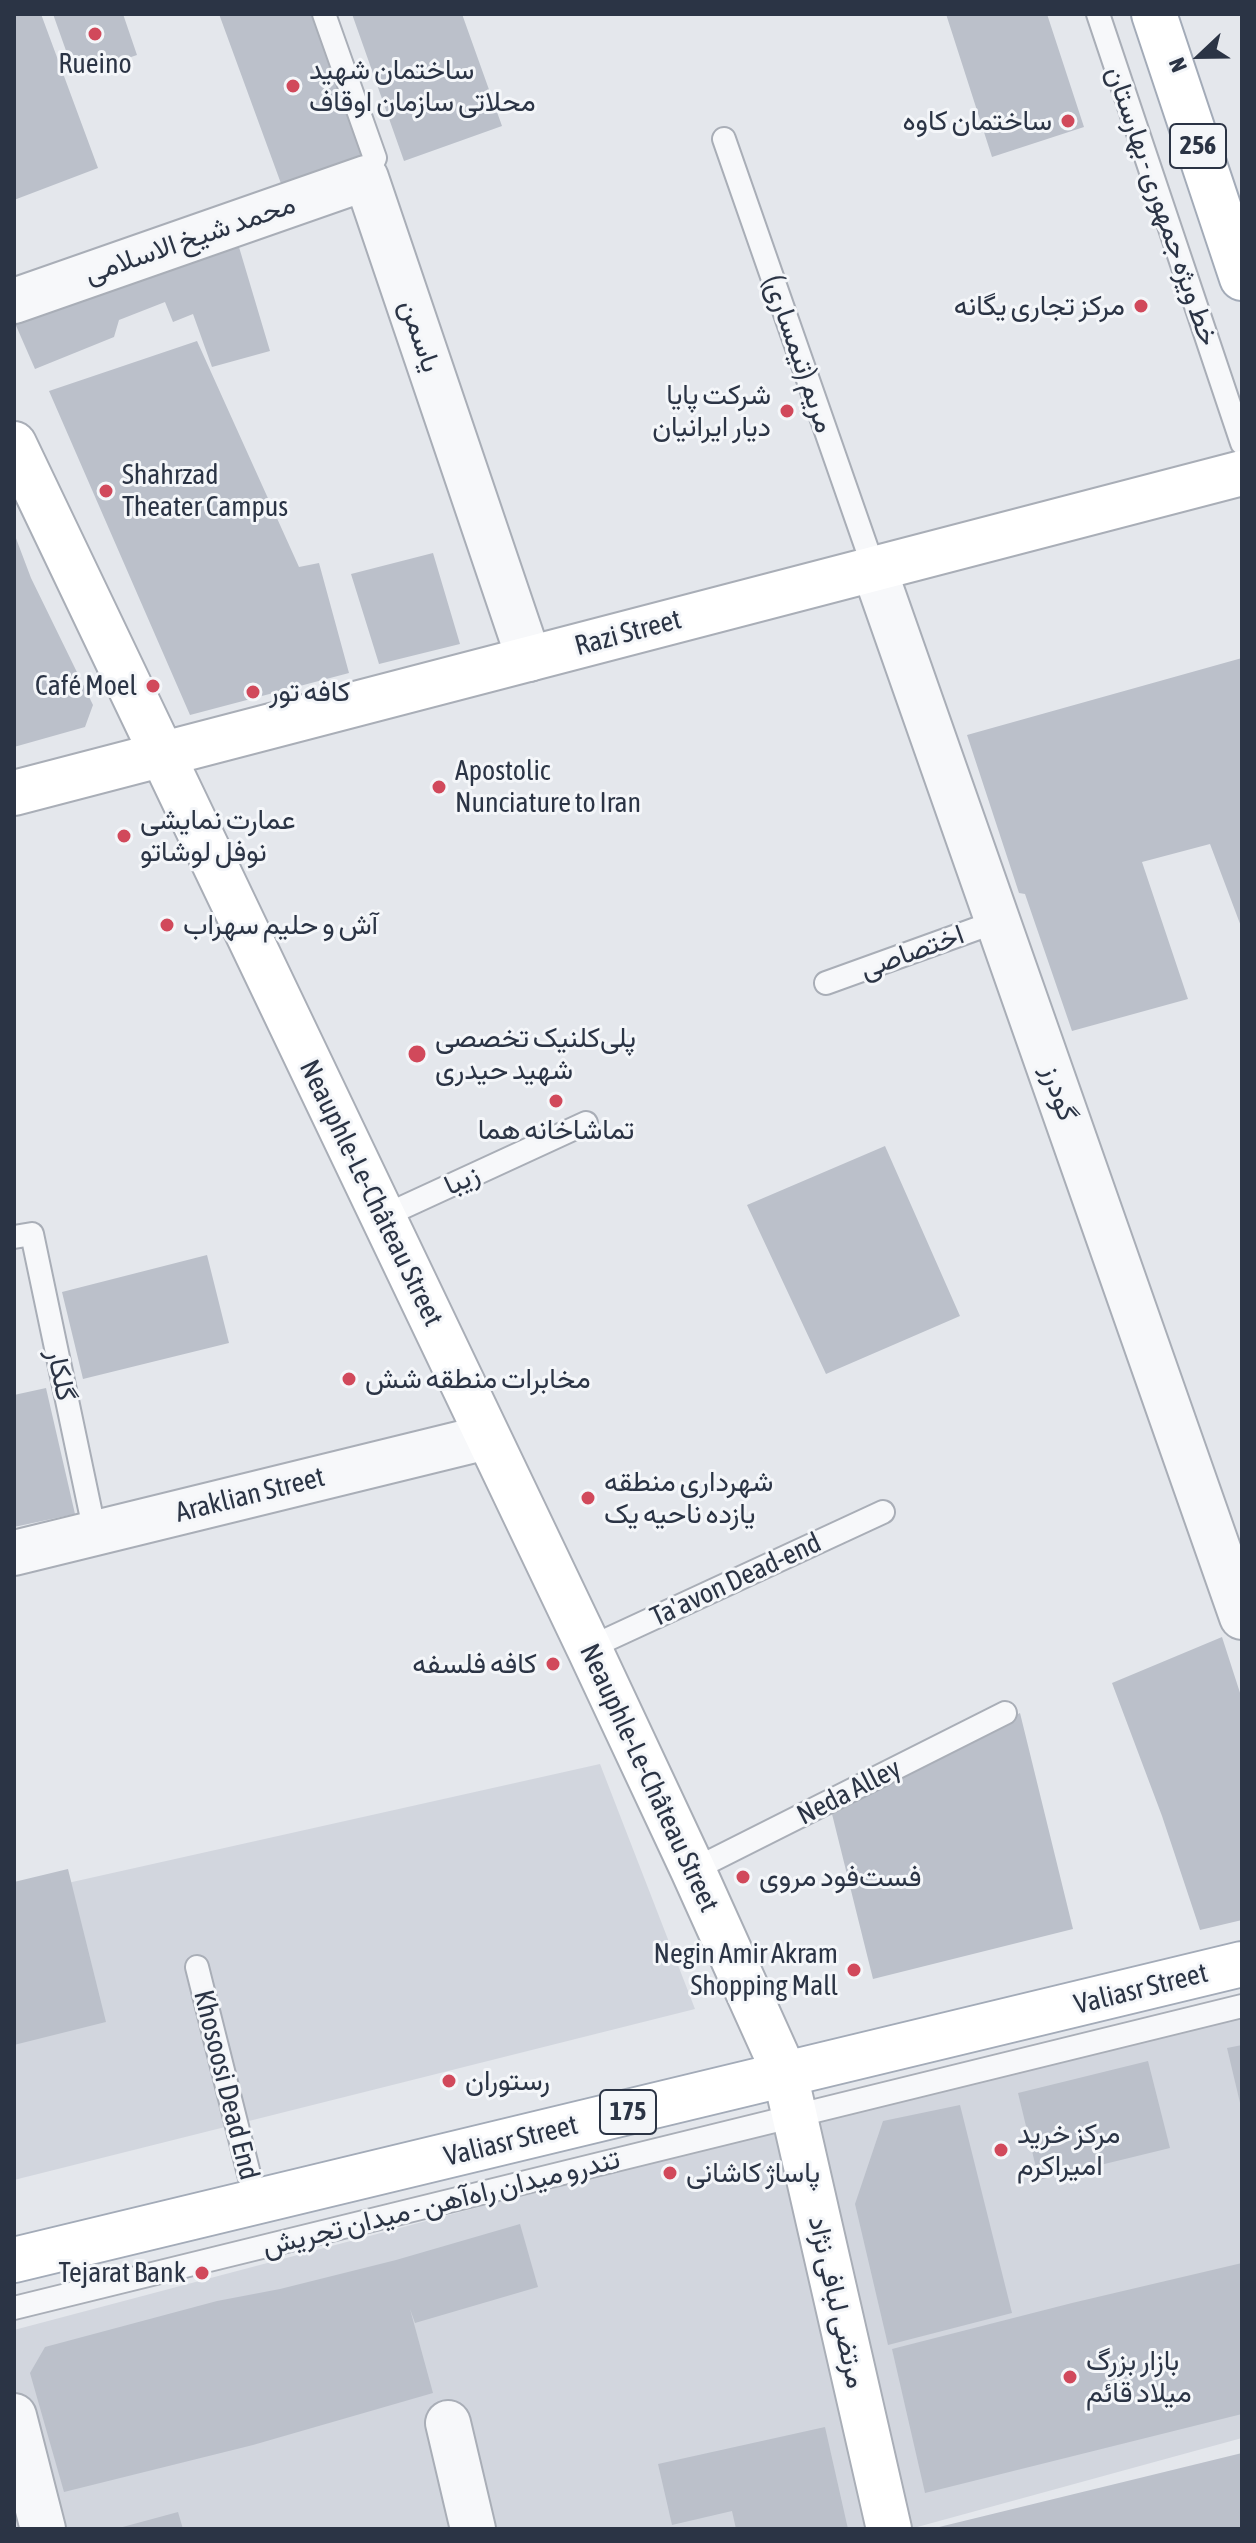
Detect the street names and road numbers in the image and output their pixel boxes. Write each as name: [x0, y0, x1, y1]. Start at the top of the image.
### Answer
street label: خط ویژه جمهوری - بهارستان: [1098, 62, 1226, 350]
road number: 256: [1170, 124, 1226, 168]
street label: محمد شیخ الاسلامی: [80, 187, 300, 291]
street label: مریم (تیمساری): [756, 271, 842, 437]
street label: یاسمن: [392, 295, 448, 377]
street label: Razi Street: [571, 603, 685, 663]
street label: اختصاصی: [855, 918, 969, 986]
street label: Neauphle-Le-Château Street: [292, 1055, 450, 1331]
street label: گودرز: [1034, 1061, 1084, 1125]
street label: زیبا: [439, 1157, 485, 1203]
street label: گلکار: [39, 1346, 83, 1404]
street label: Araklian Street: [172, 1460, 328, 1530]
street label: Ta'avon Dead-end: [645, 1526, 827, 1634]
street label: Neauphle-Le-Château Street: [572, 1639, 726, 1917]
street label: Neda Alley: [792, 1752, 906, 1832]
street label: Valiasr Street: [1071, 1956, 1211, 2022]
street label: Khosoosi Dead End: [186, 1987, 266, 2183]
road number: 175: [600, 2090, 656, 2134]
street label: Valiasr Street: [441, 2108, 581, 2174]
street label: تندرو میدان راه‌آهن - میدان تجریش: [259, 2142, 623, 2264]
street label: مرتضی لبافی نژاد: [801, 2212, 873, 2392]

